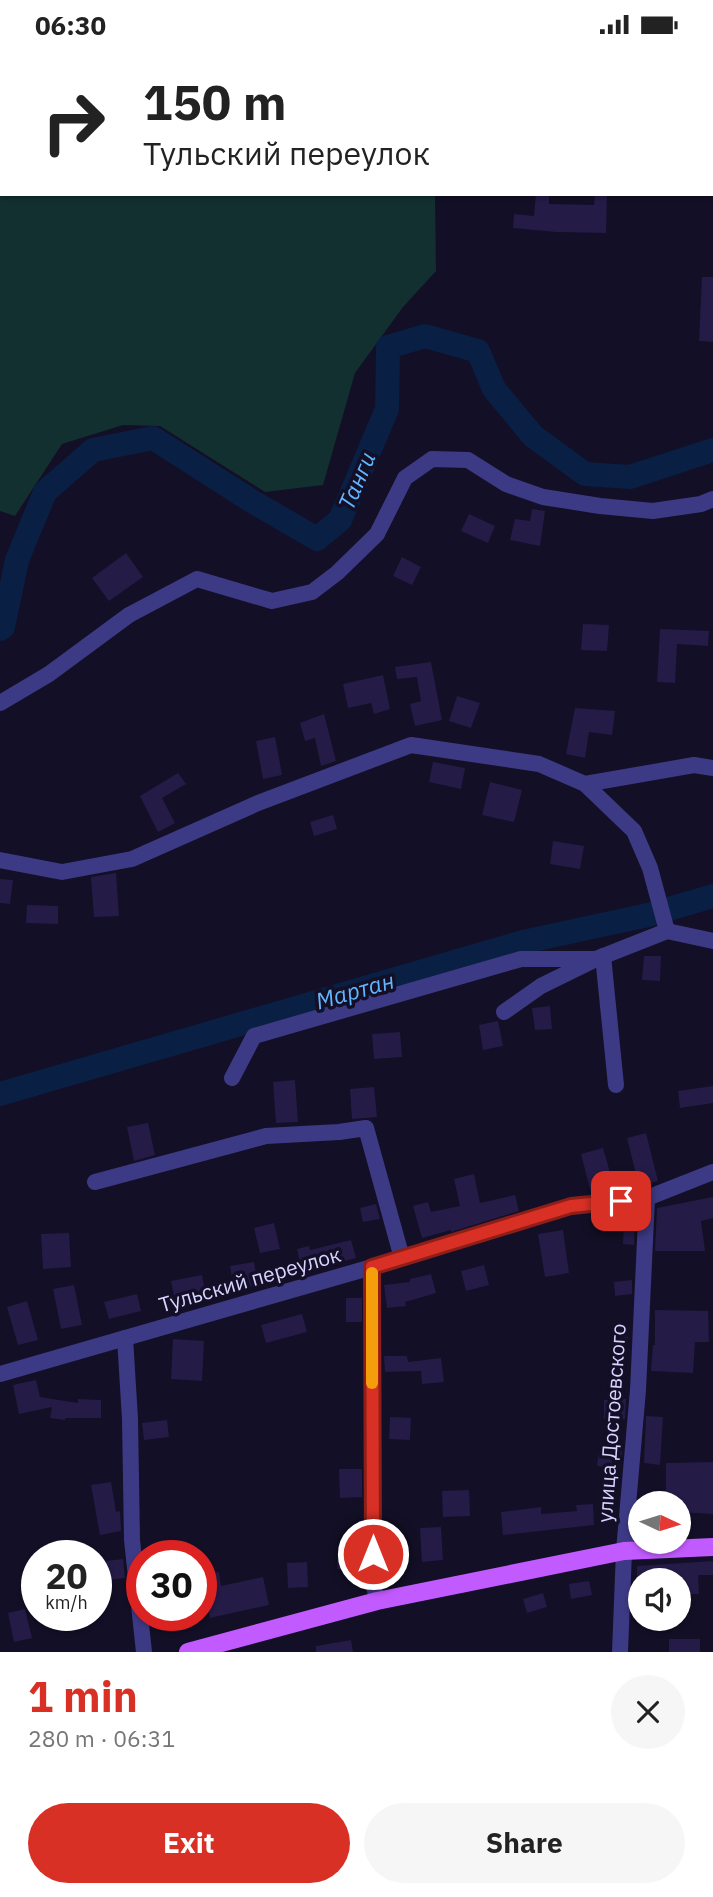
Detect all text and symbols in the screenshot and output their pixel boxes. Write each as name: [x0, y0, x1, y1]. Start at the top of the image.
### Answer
text: 06:30: [35, 8, 106, 42]
text: 150 m: [143, 70, 287, 133]
icon: right: [28, 77, 119, 168]
text: Тульский переулок: [143, 132, 430, 174]
water label: Танги: [331, 447, 382, 514]
water label: Мартан: [312, 964, 398, 1016]
pin: [591, 1171, 651, 1231]
icon: arrive: [602, 1182, 640, 1220]
street label: Тульский переулок: [155, 1240, 344, 1318]
street label: улица Достоевского: [590, 1323, 632, 1523]
north arrow: [628, 1491, 691, 1554]
map controls: [628, 1491, 691, 1631]
position arrow: [336, 1517, 410, 1591]
speed limit sign: 30: [126, 1540, 217, 1631]
text: 20: [45, 1553, 88, 1599]
button: sound: [628, 1568, 691, 1631]
text: km/h: [45, 1591, 88, 1614]
text: 1 min: [28, 1669, 138, 1724]
button: close: [611, 1675, 685, 1749]
text: 280 m · 06:31: [28, 1723, 175, 1753]
button: Exit: [28, 1803, 350, 1883]
button: Share: [364, 1803, 685, 1883]

